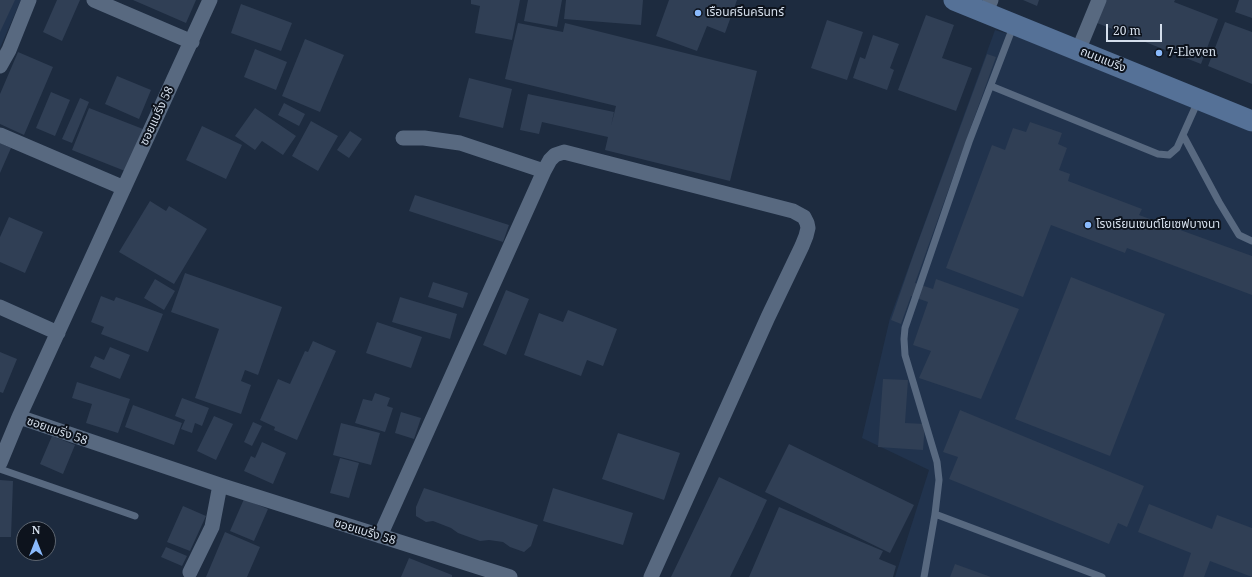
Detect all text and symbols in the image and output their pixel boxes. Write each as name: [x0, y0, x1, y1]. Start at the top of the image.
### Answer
place label: เรือนศรีนครินทร์: [706, 6, 784, 20]
marker: เรือนศรีนครินทร์: [693, 8, 703, 18]
scale bar: [1108, 16, 1164, 42]
text: 20 m: [1113, 22, 1141, 39]
street label: ถนนแบริ่ง: [1078, 44, 1128, 76]
place label: 7-Eleven: [1167, 46, 1216, 60]
marker: 7-Eleven: [1154, 48, 1164, 58]
street label: ซอยแบริ่ง 58: [137, 84, 177, 148]
place label: โรงเรียนเซนต์โยเซฟบางนา: [1096, 218, 1220, 232]
marker: โรงเรียนเซนต์โยเซฟบางนา: [1083, 220, 1093, 230]
street label: ซอยแบริ่ง 58: [25, 414, 89, 448]
street label: ซอยแบริ่ง 58: [333, 516, 397, 548]
north arrow: [16, 521, 56, 561]
text: N: [32, 522, 40, 537]

